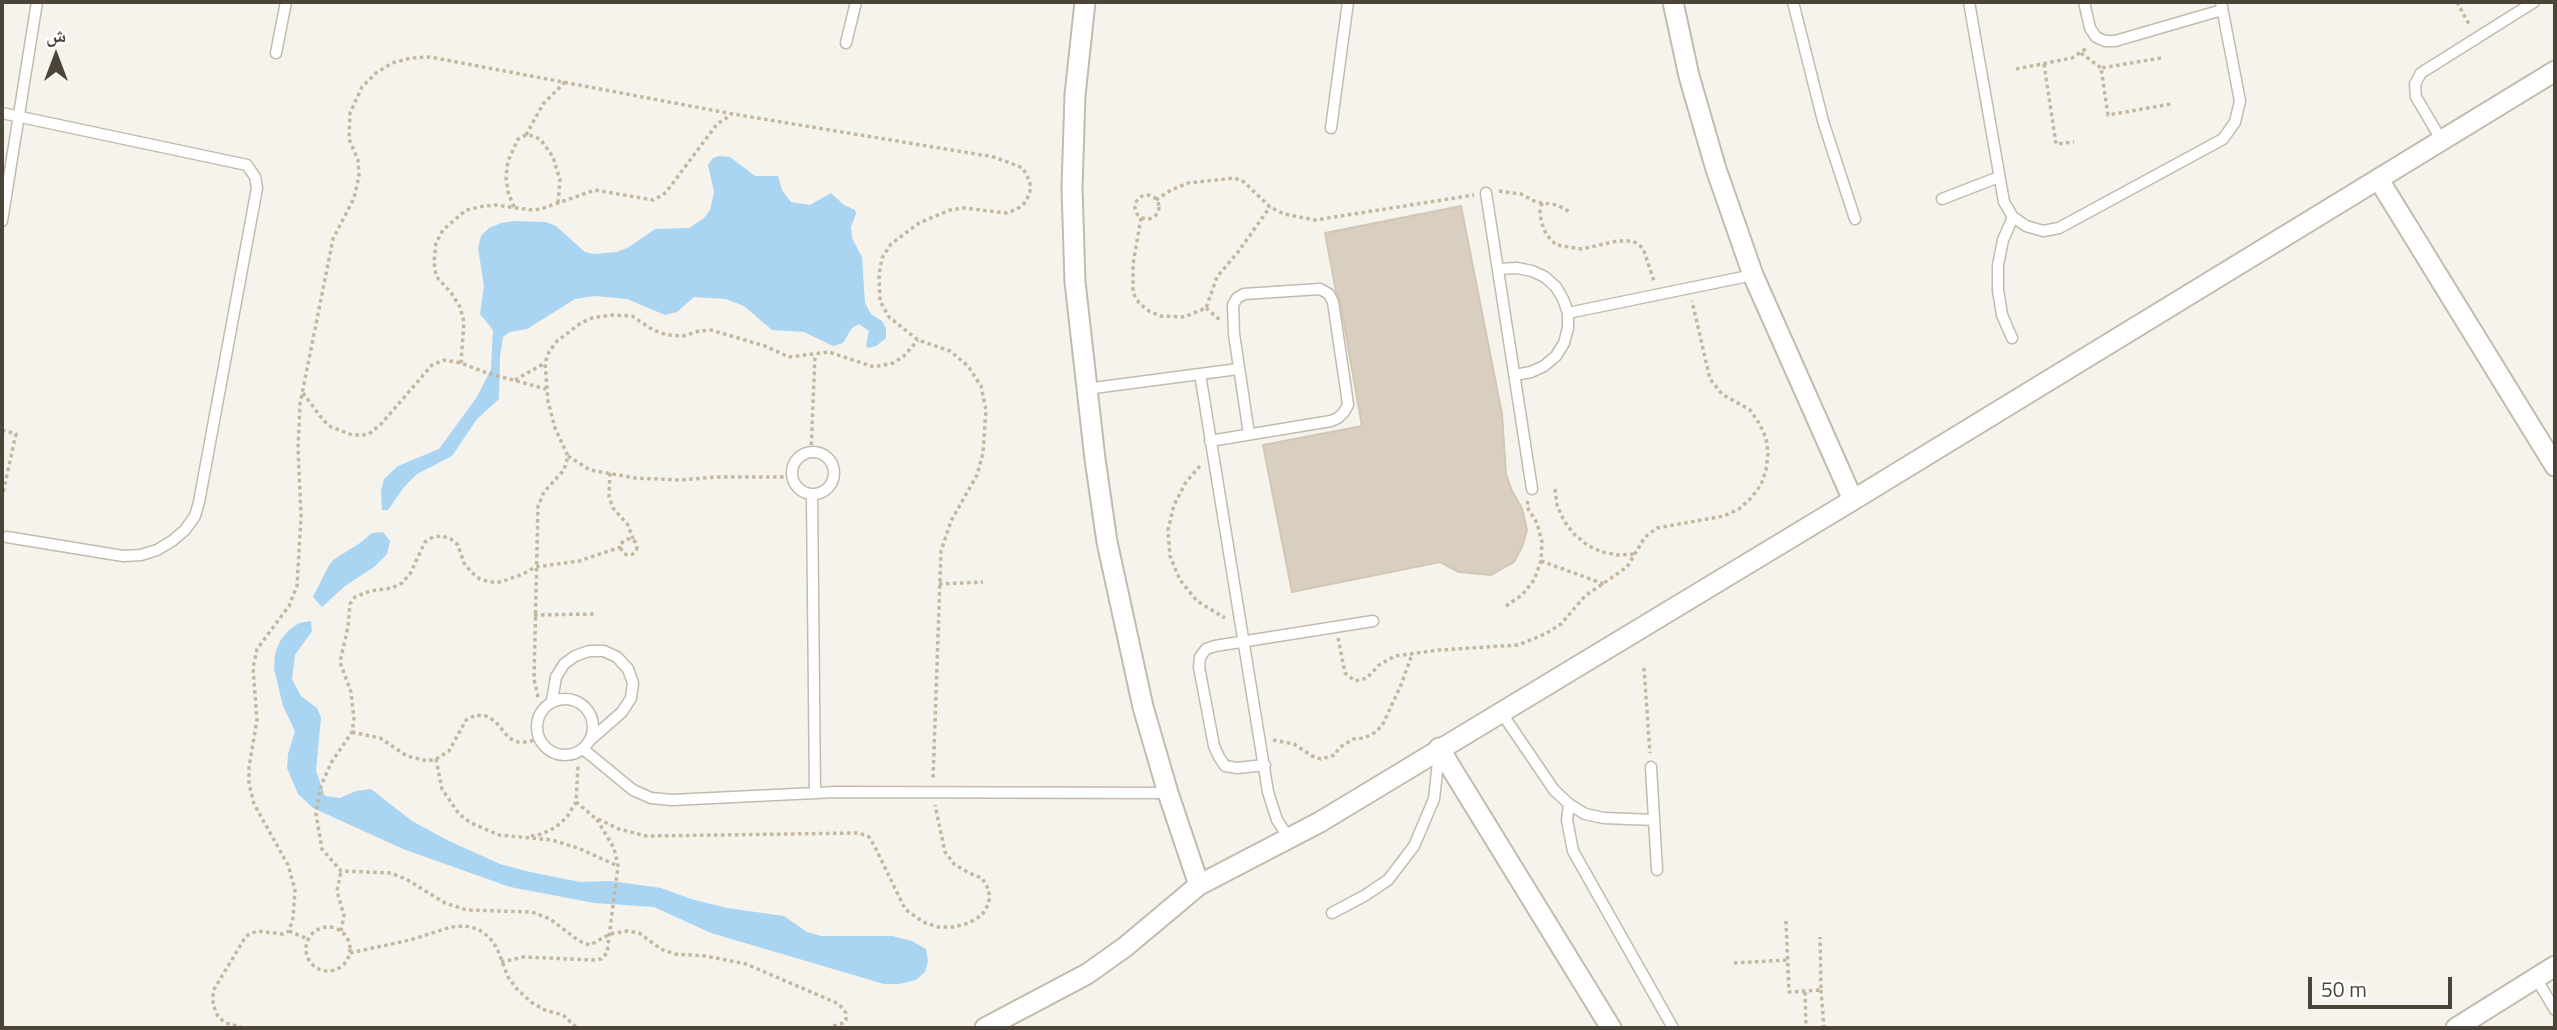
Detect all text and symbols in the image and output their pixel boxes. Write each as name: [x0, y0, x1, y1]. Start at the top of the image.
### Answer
text: ش: [46, 20, 66, 49]
north arrow: [21, 21, 91, 91]
scale bar: [2312, 964, 2456, 1008]
text: 50 m: [2321, 973, 2367, 1005]

